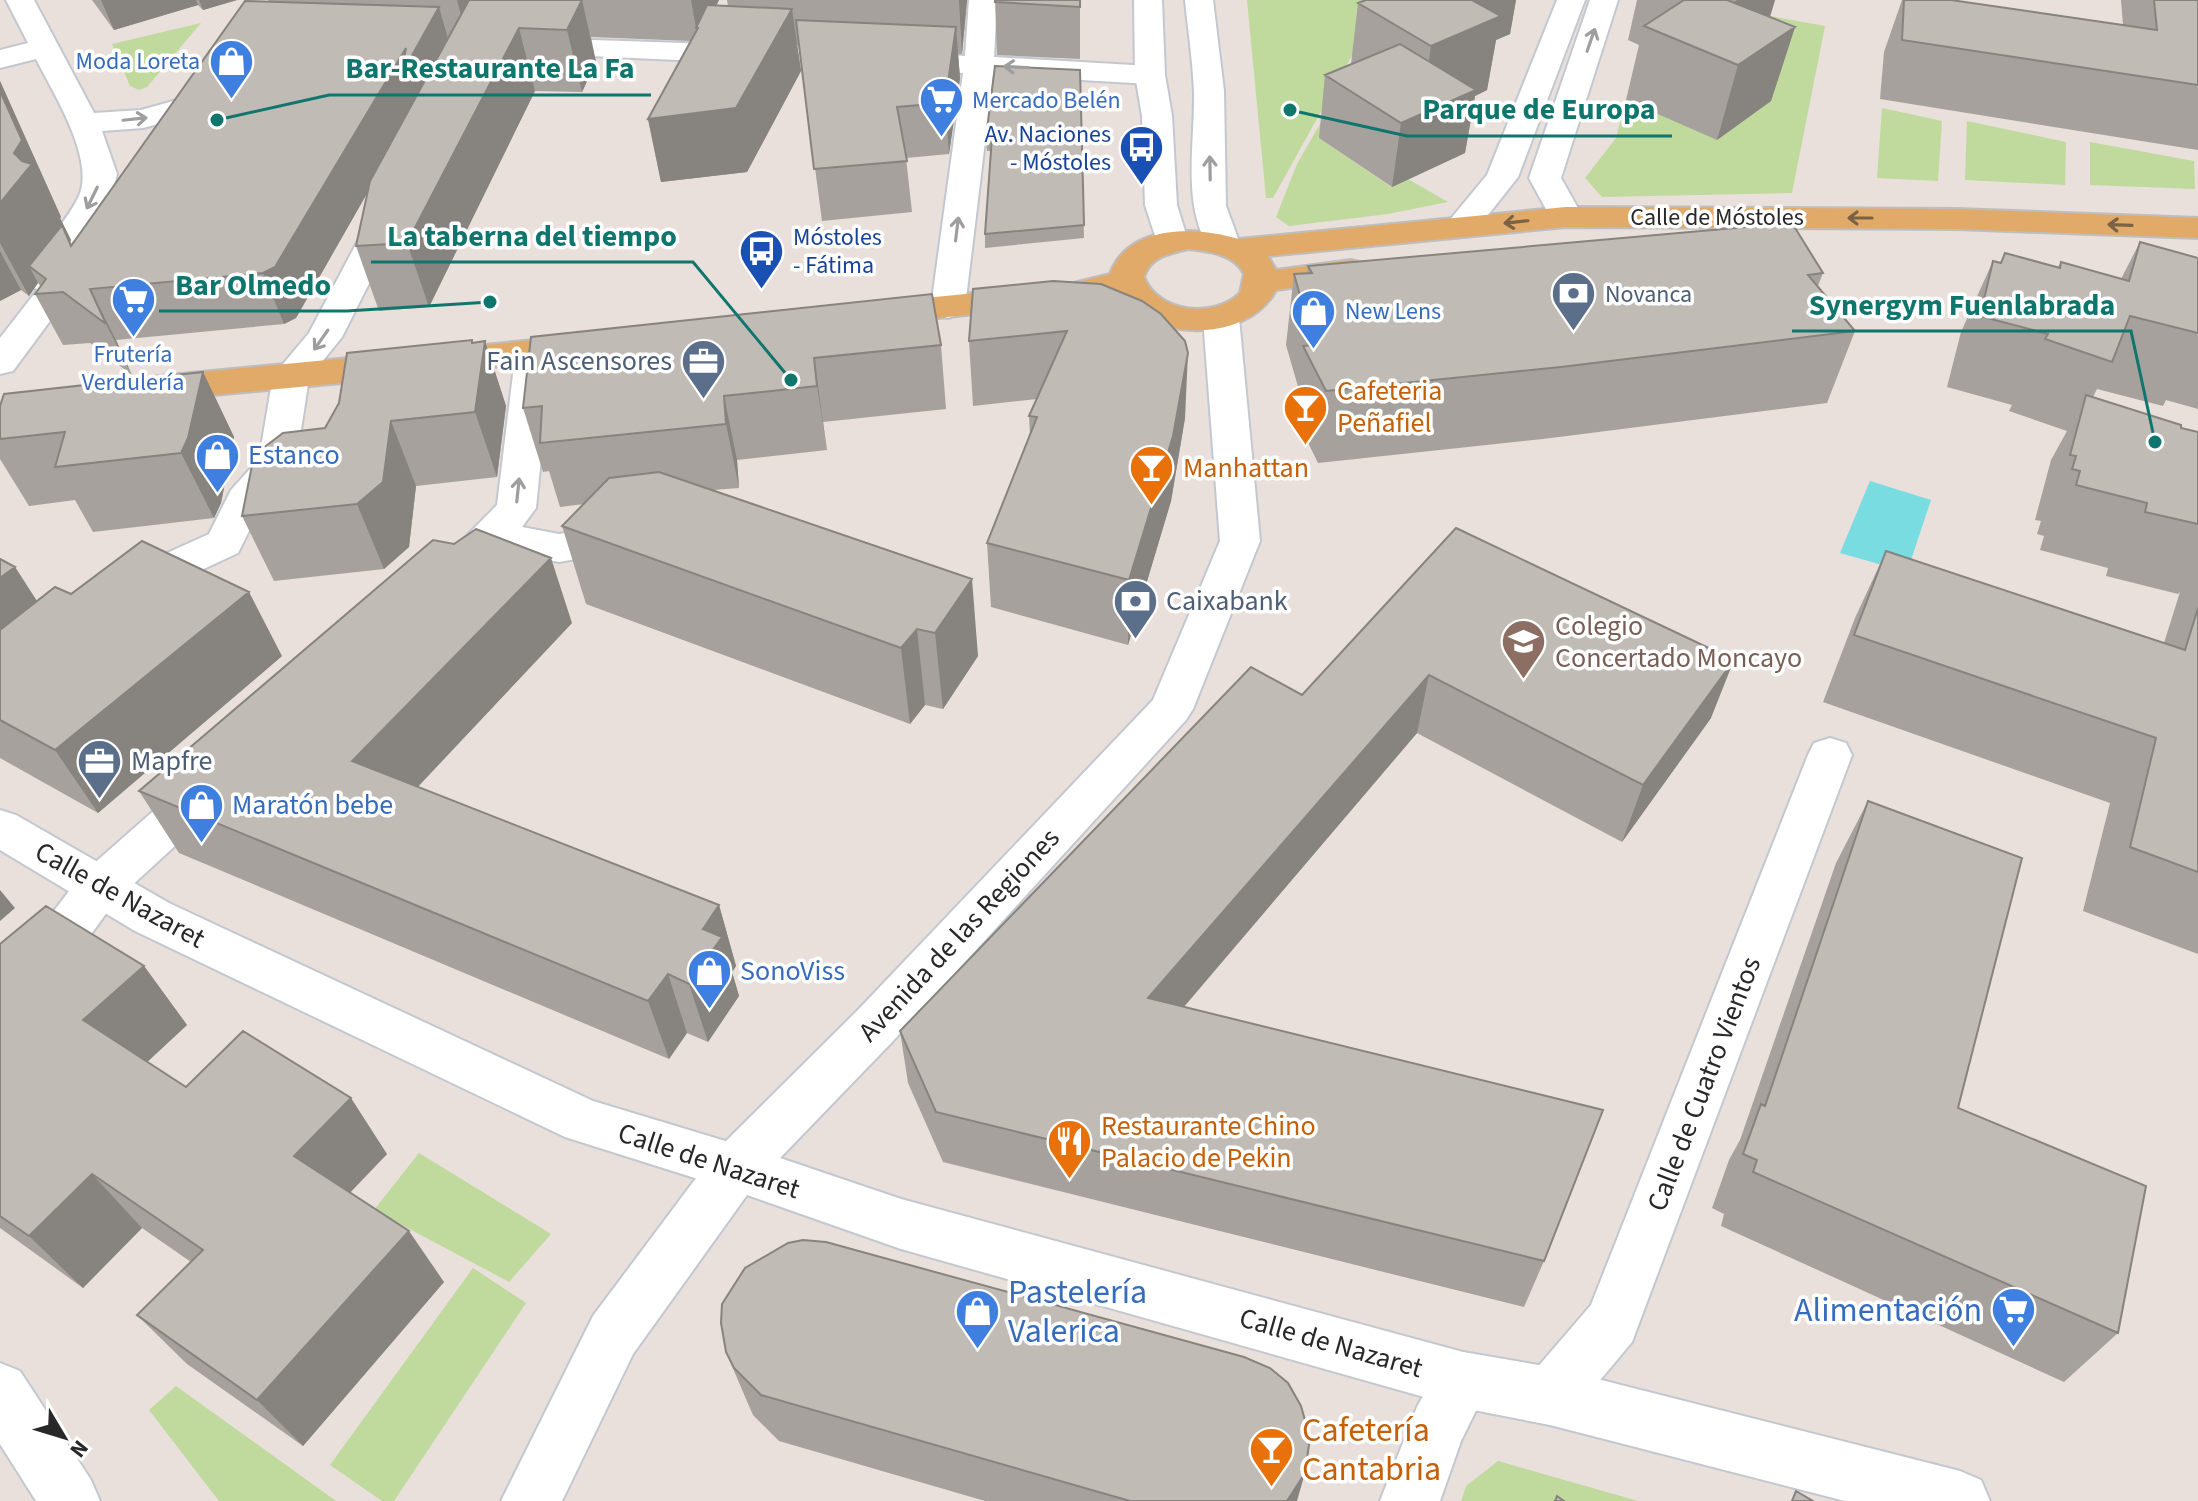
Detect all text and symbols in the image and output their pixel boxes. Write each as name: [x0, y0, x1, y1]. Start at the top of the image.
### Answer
one-way arrow: [1584, 28, 1599, 53]
shop icon: Moda Loreta: [207, 37, 255, 100]
callout: Bar-Restaurante La Fa: [329, 41, 651, 95]
place label: Moda Loreta: [75, 44, 200, 79]
text: Bar-Restaurante La Fa: [345, 47, 635, 90]
one-way arrow: [1003, 59, 1030, 74]
supermarket icon: Mercado Belén: [917, 76, 965, 139]
callout: Parque de Europa: [1407, 82, 1672, 136]
place label: Mercado Belén: [972, 83, 1121, 118]
text: Parque de Europa: [1422, 88, 1656, 131]
one-way arrow: [121, 111, 148, 126]
place label: Av. Naciones - Móstoles: [984, 117, 1111, 180]
bus stop icon: Av. Naciones - Móstoles: [1118, 124, 1166, 187]
one-way arrow: [1202, 155, 1218, 182]
one-way arrow: [84, 185, 99, 209]
street label: Calle de Móstoles: [1630, 200, 1804, 235]
callout: La taberna del tiempo: [371, 208, 693, 262]
one-way arrow: [1847, 210, 1874, 226]
one-way arrow: [1504, 214, 1530, 229]
text: La taberna del tiempo: [387, 215, 677, 258]
one-way arrow: [950, 217, 965, 242]
one-way arrow: [2107, 218, 2134, 233]
place label: Móstoles - Fátima: [793, 220, 882, 283]
bus stop icon: Móstoles - Fátima: [738, 227, 786, 290]
callout: Bar Olmedo: [159, 257, 347, 311]
text: Bar Olmedo: [175, 264, 331, 307]
bank icon: Novanca: [1550, 270, 1598, 333]
supermarket icon: Frutería Verdulería: [109, 276, 157, 339]
place label: Novanca: [1605, 277, 1692, 312]
callout: Synergym Fuenlabrada: [1792, 277, 2131, 331]
text: Synergym Fuenlabrada: [1809, 284, 2115, 327]
shop icon: New Lens: [1290, 287, 1338, 350]
place label: New Lens: [1345, 294, 1441, 329]
one-way arrow: [312, 328, 329, 350]
place label: Frutería Verdulería: [82, 337, 184, 400]
office icon: Fain Ascensores: [679, 337, 727, 400]
place label: Fain Ascensores: [486, 341, 672, 381]
place label: Cafeteria Peñafiel: [1337, 371, 1442, 443]
bar icon: Cafeteria Peñafiel: [1282, 383, 1330, 446]
shop icon: Estanco: [193, 431, 241, 494]
place label: Estanco: [248, 435, 340, 475]
bar icon: Manhattan: [1128, 444, 1176, 507]
place label: Manhattan: [1183, 448, 1309, 488]
one-way arrow: [510, 477, 525, 504]
bank icon: Caixabank: [1111, 577, 1159, 640]
place label: Caixabank: [1166, 581, 1288, 621]
place label: Colegio Concertado Moncayo: [1555, 606, 1802, 678]
school or university icon: Colegio Concertado Moncayo: [1500, 618, 1548, 681]
office icon: Mapfre: [76, 737, 124, 800]
place label: Mapfre: [131, 741, 212, 781]
shop icon: Maratón bebe: [177, 781, 225, 844]
place label: Maratón bebe: [232, 785, 393, 825]
street label: Avenida de las Regiones: [849, 819, 1069, 1051]
street label: Calle de Nazaret: [28, 832, 213, 959]
shop icon: SonoViss: [685, 947, 733, 1010]
place label: SonoViss: [740, 951, 845, 991]
street label: Calle de Cuatro Vientos: [1637, 951, 1771, 1217]
place label: Restaurante Chino Palacio de Pekin: [1101, 1106, 1316, 1178]
street label: Calle de Nazaret: [613, 1113, 806, 1209]
restaurant icon: Restaurante Chino Palacio de Pekin: [1046, 1118, 1094, 1181]
place label: Pastelería Valerica: [1008, 1268, 1147, 1356]
place label: Alimentación: [1794, 1286, 1982, 1335]
supermarket icon: Alimentación: [1989, 1286, 2037, 1349]
shop icon: Pastelería Valerica: [953, 1288, 1001, 1351]
street label: Calle de Nazaret: [1235, 1298, 1428, 1388]
north arrow: [24, 1397, 104, 1477]
place label: Cafetería Cantabria: [1302, 1406, 1441, 1494]
bar icon: Cafetería Cantabria: [1247, 1426, 1295, 1489]
text: N: [62, 1433, 96, 1464]

